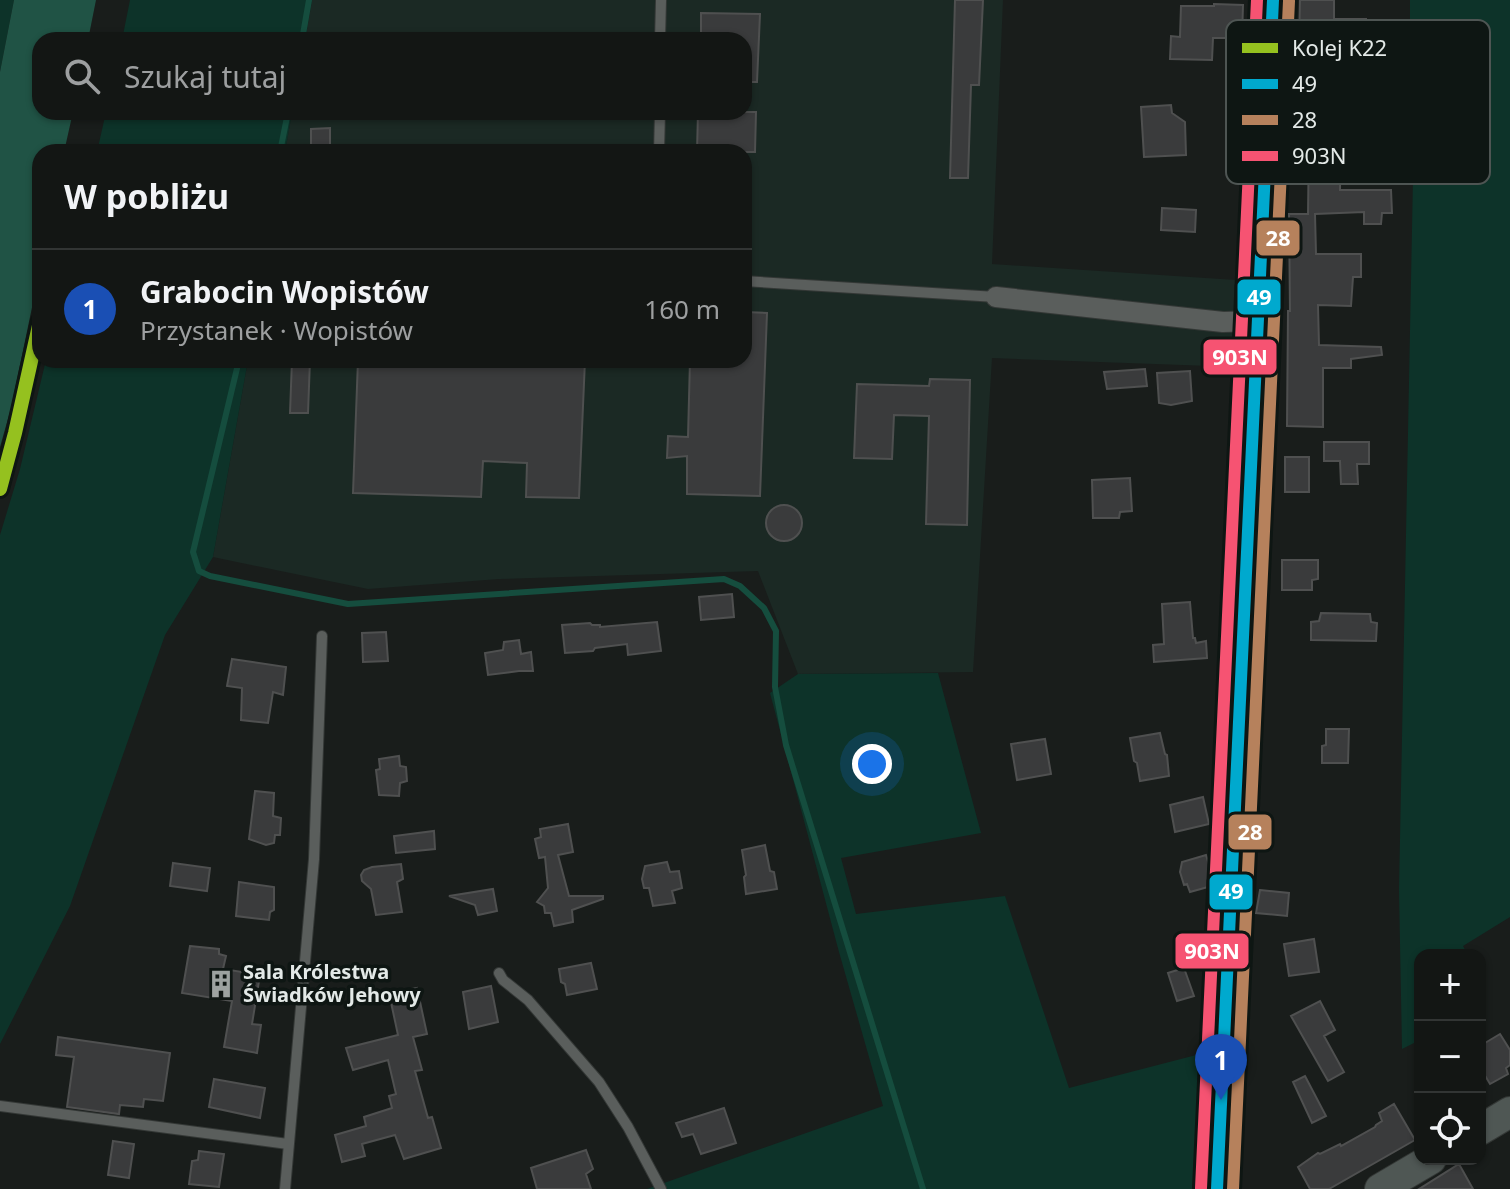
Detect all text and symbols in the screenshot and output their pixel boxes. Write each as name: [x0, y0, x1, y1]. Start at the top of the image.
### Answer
legend: [1226, 20, 1490, 184]
search box: [32, 32, 752, 120]
text: Kolej K22: [1292, 32, 1387, 62]
icon: search: [60, 54, 104, 98]
text: Szukaj tutaj: [124, 56, 286, 97]
text: 49: [1292, 68, 1317, 98]
text: 28: [1292, 104, 1317, 134]
text: 903N: [1292, 140, 1346, 170]
text: W pobliżu: [64, 173, 229, 219]
line badge: 28: [1255, 219, 1301, 257]
text: 28: [1265, 222, 1291, 252]
text: Grabocin Wopistów: [140, 271, 429, 312]
line badge: 49: [1236, 278, 1282, 316]
text: 49: [1246, 281, 1272, 311]
text: 1: [83, 291, 97, 327]
text: 160 m: [644, 291, 720, 327]
text: Przystanek · Wopistów: [140, 312, 413, 348]
line badge: 903N: [1202, 338, 1278, 376]
text: 903N: [1212, 341, 1268, 371]
your location: [852, 744, 892, 784]
line badge: 28: [1227, 813, 1273, 851]
text: 28: [1237, 816, 1263, 846]
line badge: 49: [1208, 873, 1254, 911]
text: 49: [1218, 875, 1244, 905]
line badge: 903N: [1174, 932, 1250, 970]
text: 903N: [1184, 935, 1240, 965]
map controls: [1414, 949, 1486, 1165]
button: +: [1414, 949, 1486, 1021]
place label: Sala Królestwa Świadków Jehowy: [243, 958, 421, 1008]
building icon: Sala Królestwa Świadków Jehowy: [206, 969, 236, 999]
button: −: [1414, 1021, 1486, 1093]
pin: 1: [1195, 1034, 1247, 1100]
button: locate: [1414, 1093, 1486, 1165]

